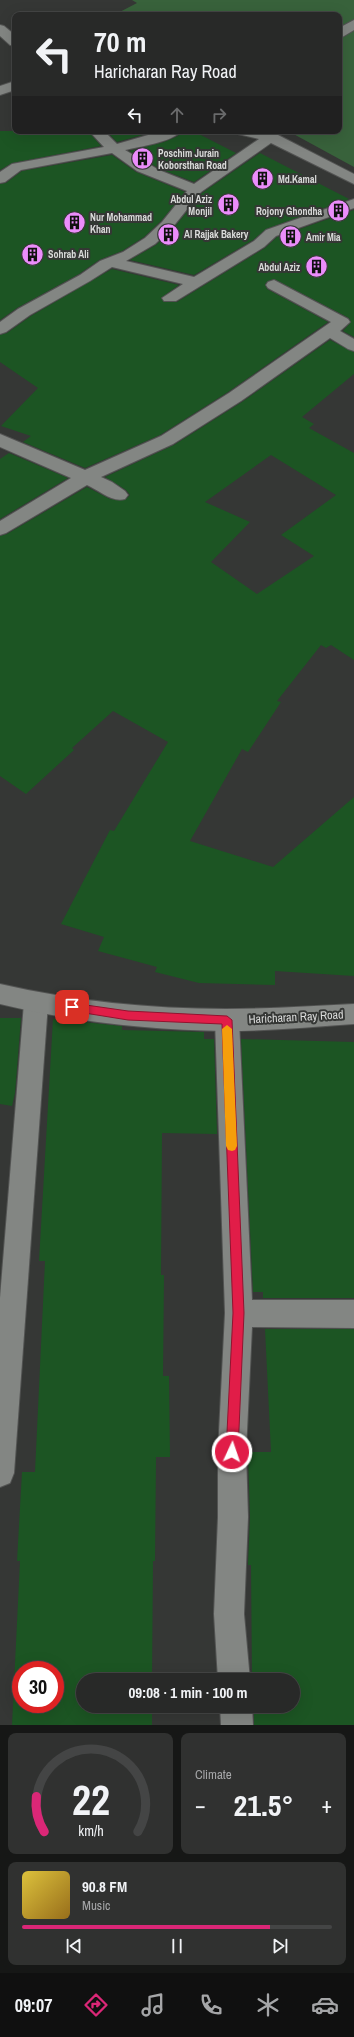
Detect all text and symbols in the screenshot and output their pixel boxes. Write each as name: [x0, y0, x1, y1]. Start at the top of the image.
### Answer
text: 70 m: [94, 23, 146, 61]
icon: left: [28, 28, 80, 80]
text: Haricharan Ray Road: [94, 59, 237, 84]
icon: left: [124, 104, 146, 126]
icon: ahead: [166, 104, 188, 126]
icon: right: [208, 104, 230, 126]
building icon: Poschim Jurain Koborsthan Road: [130, 146, 156, 172]
place label: Poschim Jurain Koborsthan Road: [158, 147, 227, 172]
building icon: Md.Kamal: [249, 166, 275, 192]
place label: Md.Kamal: [278, 173, 317, 186]
building icon: Abdul Aziz Monjil: [215, 192, 241, 218]
place label: Abdul Aziz Monjil: [170, 193, 212, 218]
building icon: Rojony Ghondha: [325, 198, 351, 224]
place label: Rojony Ghondha: [256, 205, 322, 218]
building icon: Nur Mohammad Khan: [62, 210, 88, 236]
place label: Nur Mohammad Khan: [90, 211, 152, 236]
building icon: Al Rajjak Bakery: [156, 221, 182, 247]
building icon: Amir Mia: [278, 224, 304, 250]
place label: Al Rajjak Bakery: [184, 228, 249, 241]
place label: Amir Mia: [306, 231, 341, 244]
building icon: Sohrab Ali: [20, 241, 46, 267]
place label: Sohrab Ali: [48, 248, 89, 261]
building icon: Abdul Aziz: [303, 254, 329, 280]
place label: Abdul Aziz: [258, 261, 300, 274]
pin: [55, 990, 89, 1024]
icon: arrive: [61, 996, 83, 1018]
street label: Haricharan Ray Road: [248, 1007, 344, 1027]
position arrow: [211, 1431, 253, 1473]
speed limit sign: 30: [12, 1661, 64, 1713]
text: 09:08 · 1 min · 100 m: [129, 1682, 247, 1703]
text: Climate: [195, 1766, 232, 1783]
text: 22: [72, 1771, 109, 1827]
text: 21.5°: [234, 1785, 293, 1825]
text: −: [195, 1790, 206, 1820]
text: +: [321, 1790, 332, 1820]
text: km/h: [78, 1820, 103, 1839]
text: 90.8 FM: [82, 1876, 127, 1897]
text: Music: [82, 1897, 110, 1914]
icon: previous: [63, 1935, 85, 1957]
icon: pause: [166, 1935, 188, 1957]
icon: next: [269, 1935, 291, 1957]
icon: directions: [82, 1991, 110, 2019]
icon: music: [139, 1991, 167, 2019]
icon: phone: [197, 1991, 225, 2019]
icon: climate: [254, 1991, 282, 2019]
icon: car: [311, 1991, 339, 2019]
text: 09:07: [15, 1993, 52, 2018]

